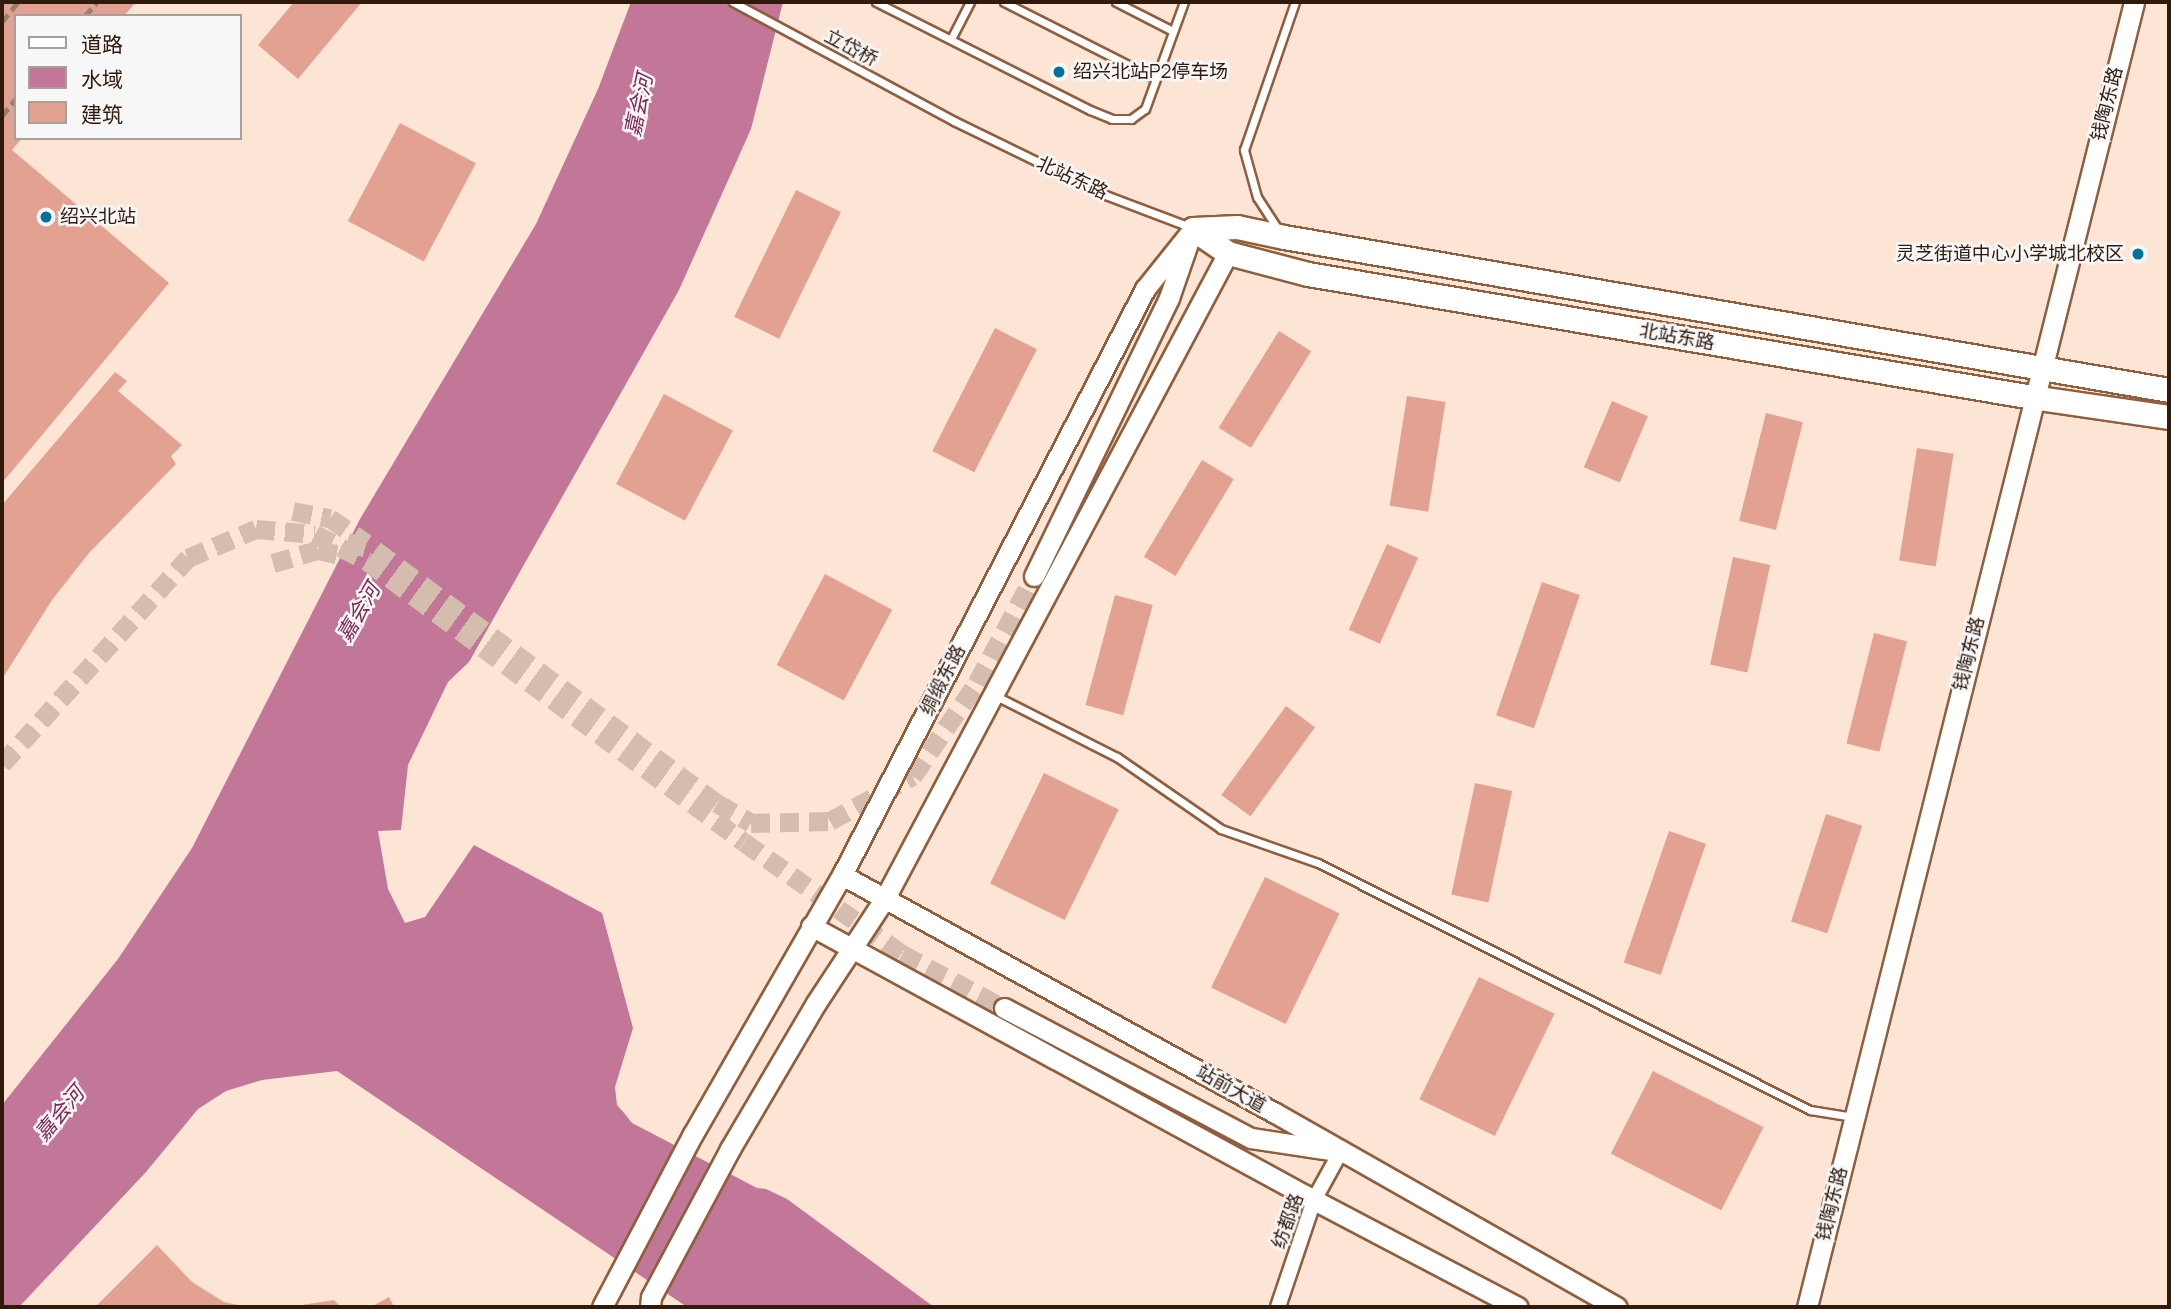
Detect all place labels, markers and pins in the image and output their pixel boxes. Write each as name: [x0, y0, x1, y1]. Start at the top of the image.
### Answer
place label: 绍兴北站P2停车场: [1073, 61, 1228, 83]
marker: 绍兴北站P2停车场: [1051, 64, 1067, 80]
place label: 绍兴北站: [60, 206, 136, 228]
marker: 绍兴北站: [38, 209, 54, 225]
place label: 灵芝街道中心小学城北校区: [1896, 243, 2124, 265]
marker: 灵芝街道中心小学城北校区: [2130, 246, 2146, 262]

